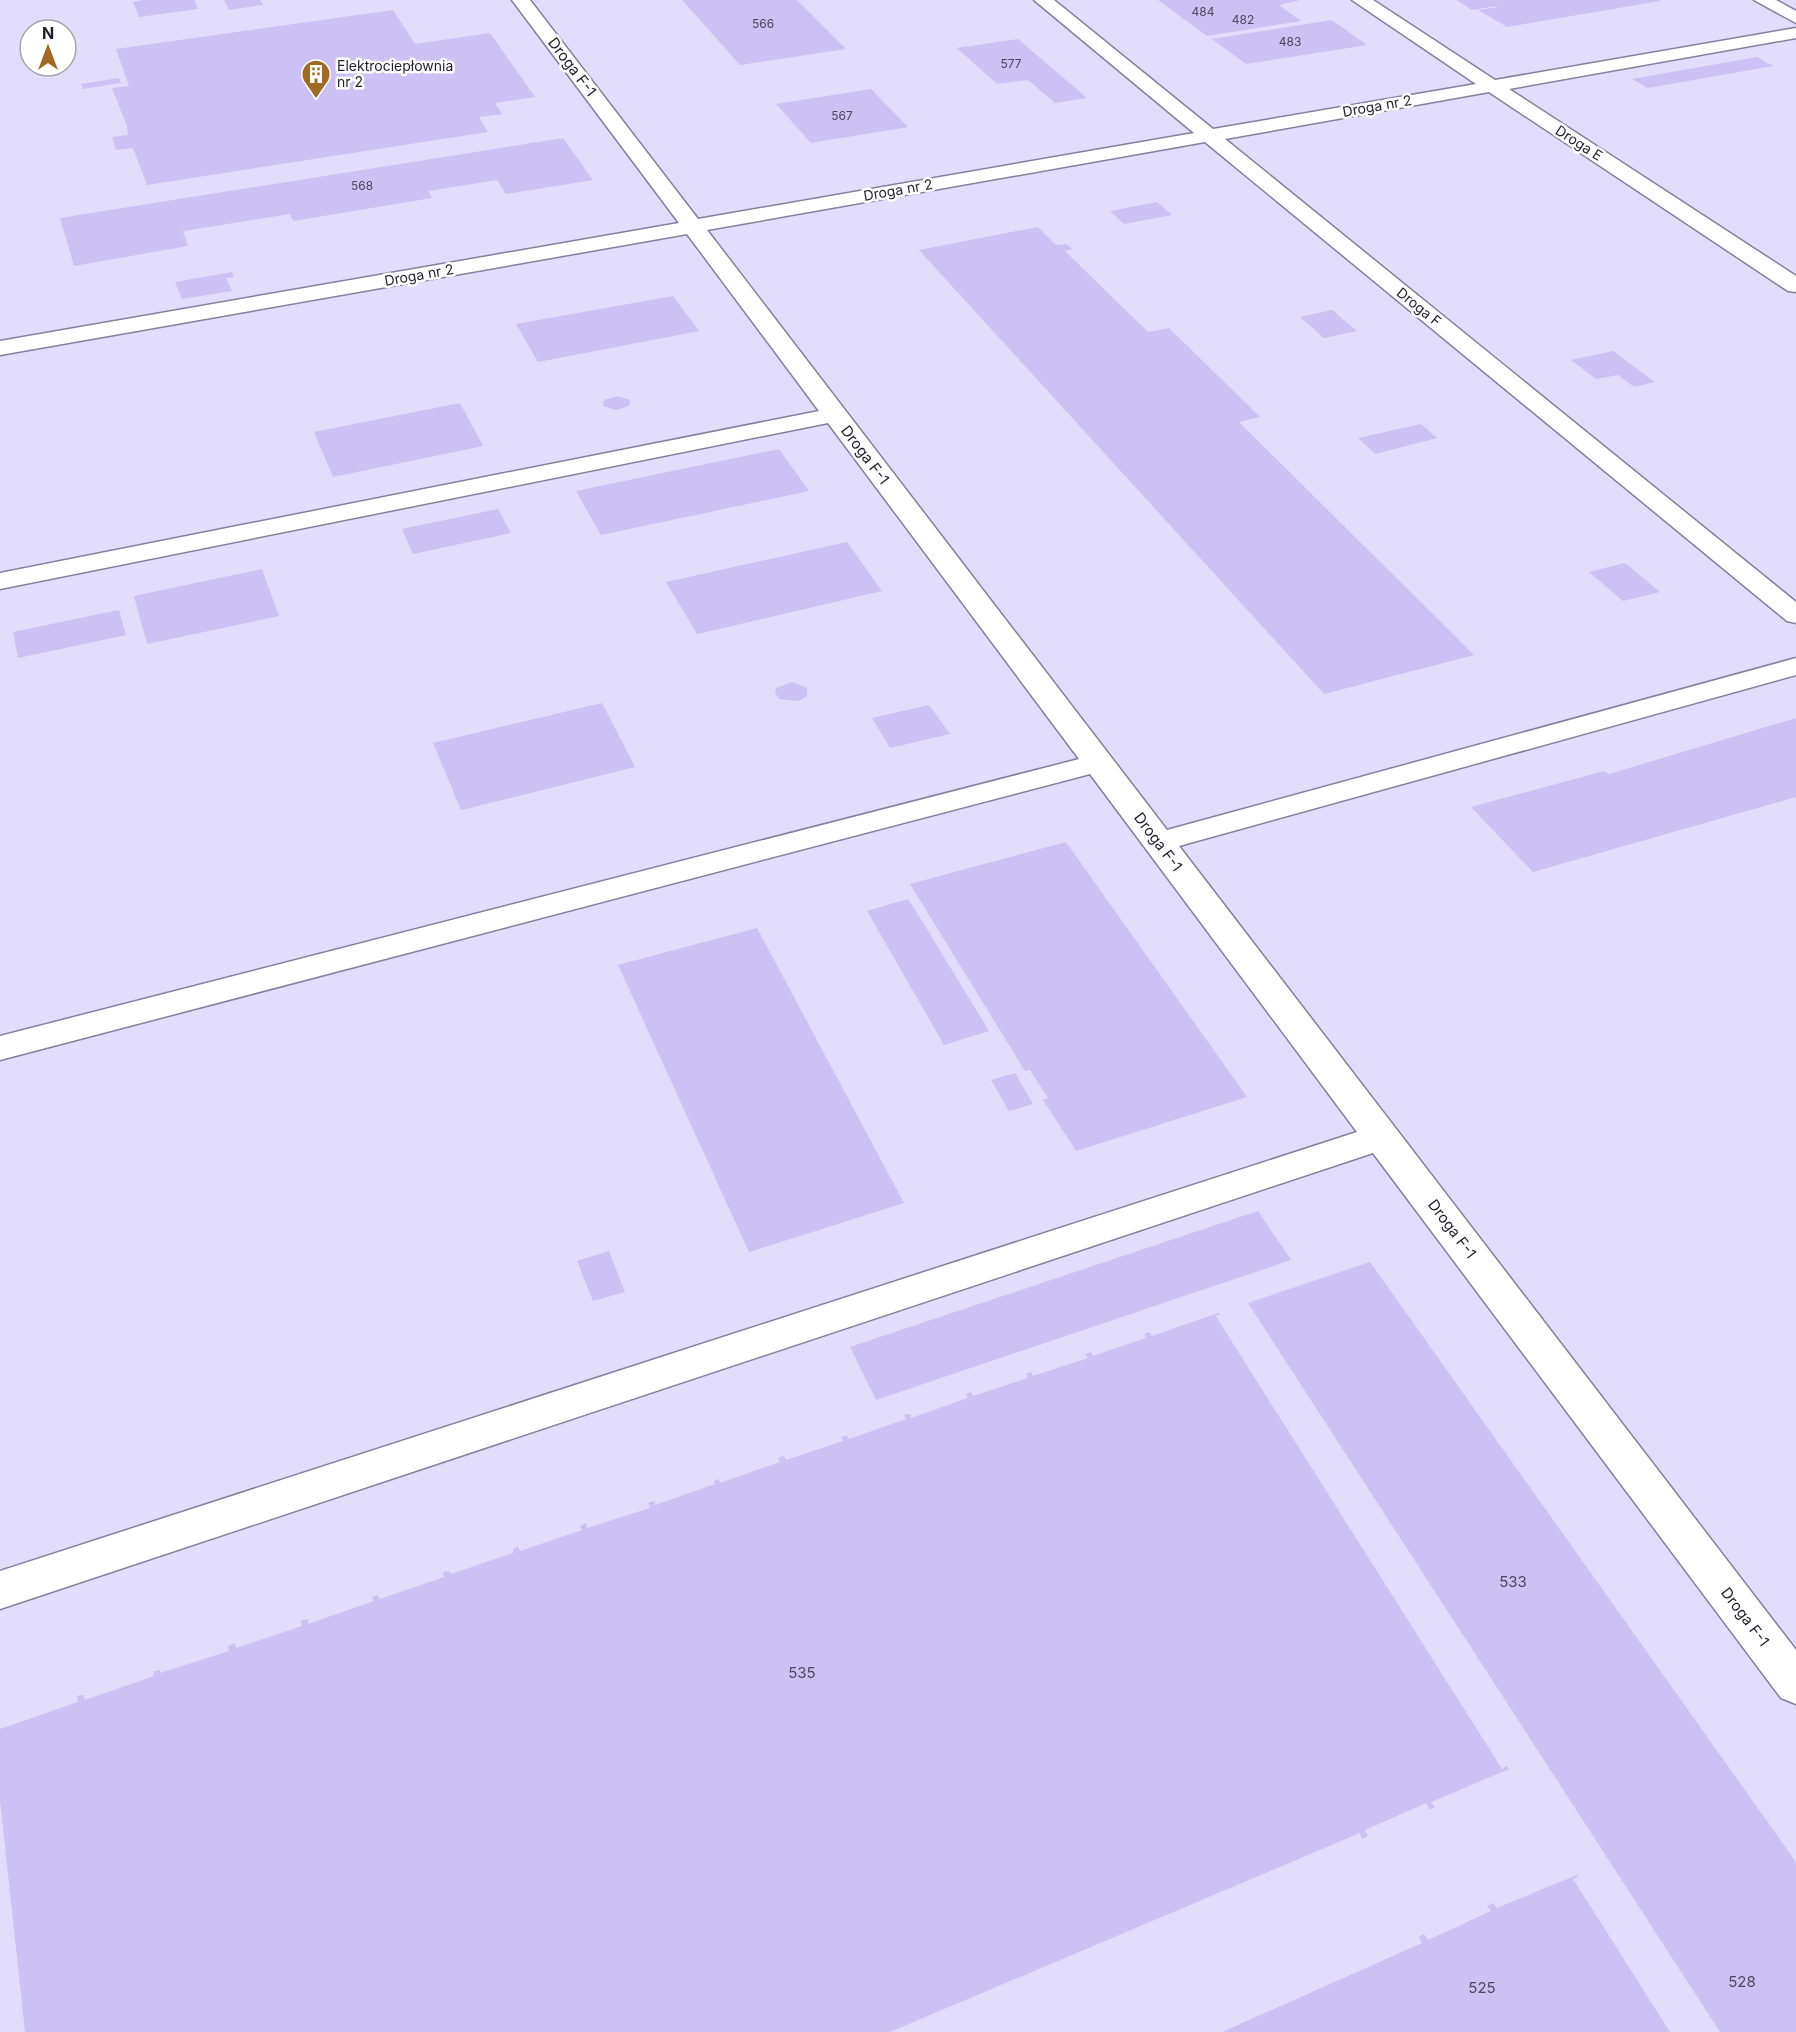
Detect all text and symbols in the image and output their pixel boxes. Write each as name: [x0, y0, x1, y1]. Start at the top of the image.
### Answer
house number: 484: [1192, 4, 1215, 19]
house number: 482: [1232, 12, 1254, 27]
house number: 566: [752, 16, 774, 31]
north arrow: [18, 18, 78, 78]
text: N: [42, 23, 54, 43]
street label: Droga F-1: [544, 33, 601, 100]
house number: 483: [1279, 34, 1301, 49]
house number: 577: [1000, 56, 1022, 71]
place label: Elektrociepłownia nr 2: [337, 57, 453, 90]
building icon: Elektrociepłownia nr 2: [300, 58, 332, 100]
street label: Droga nr 2: [1341, 91, 1413, 120]
house number: 567: [831, 108, 853, 123]
street label: Droga E: [1553, 121, 1606, 164]
street label: Droga nr 2: [862, 175, 934, 204]
house number: 568: [351, 178, 373, 193]
street label: Droga nr 2: [383, 260, 455, 289]
street label: Droga F: [1394, 284, 1445, 330]
street label: Droga F-1: [837, 421, 894, 488]
street label: Droga F-1: [1130, 808, 1187, 875]
street label: Droga F-1: [1424, 1195, 1481, 1262]
house number: 533: [1499, 1572, 1527, 1591]
street label: Droga F-1: [1717, 1583, 1774, 1650]
house number: 535: [788, 1663, 816, 1682]
house number: 528: [1728, 1972, 1756, 1991]
house number: 525: [1468, 1978, 1496, 1997]

